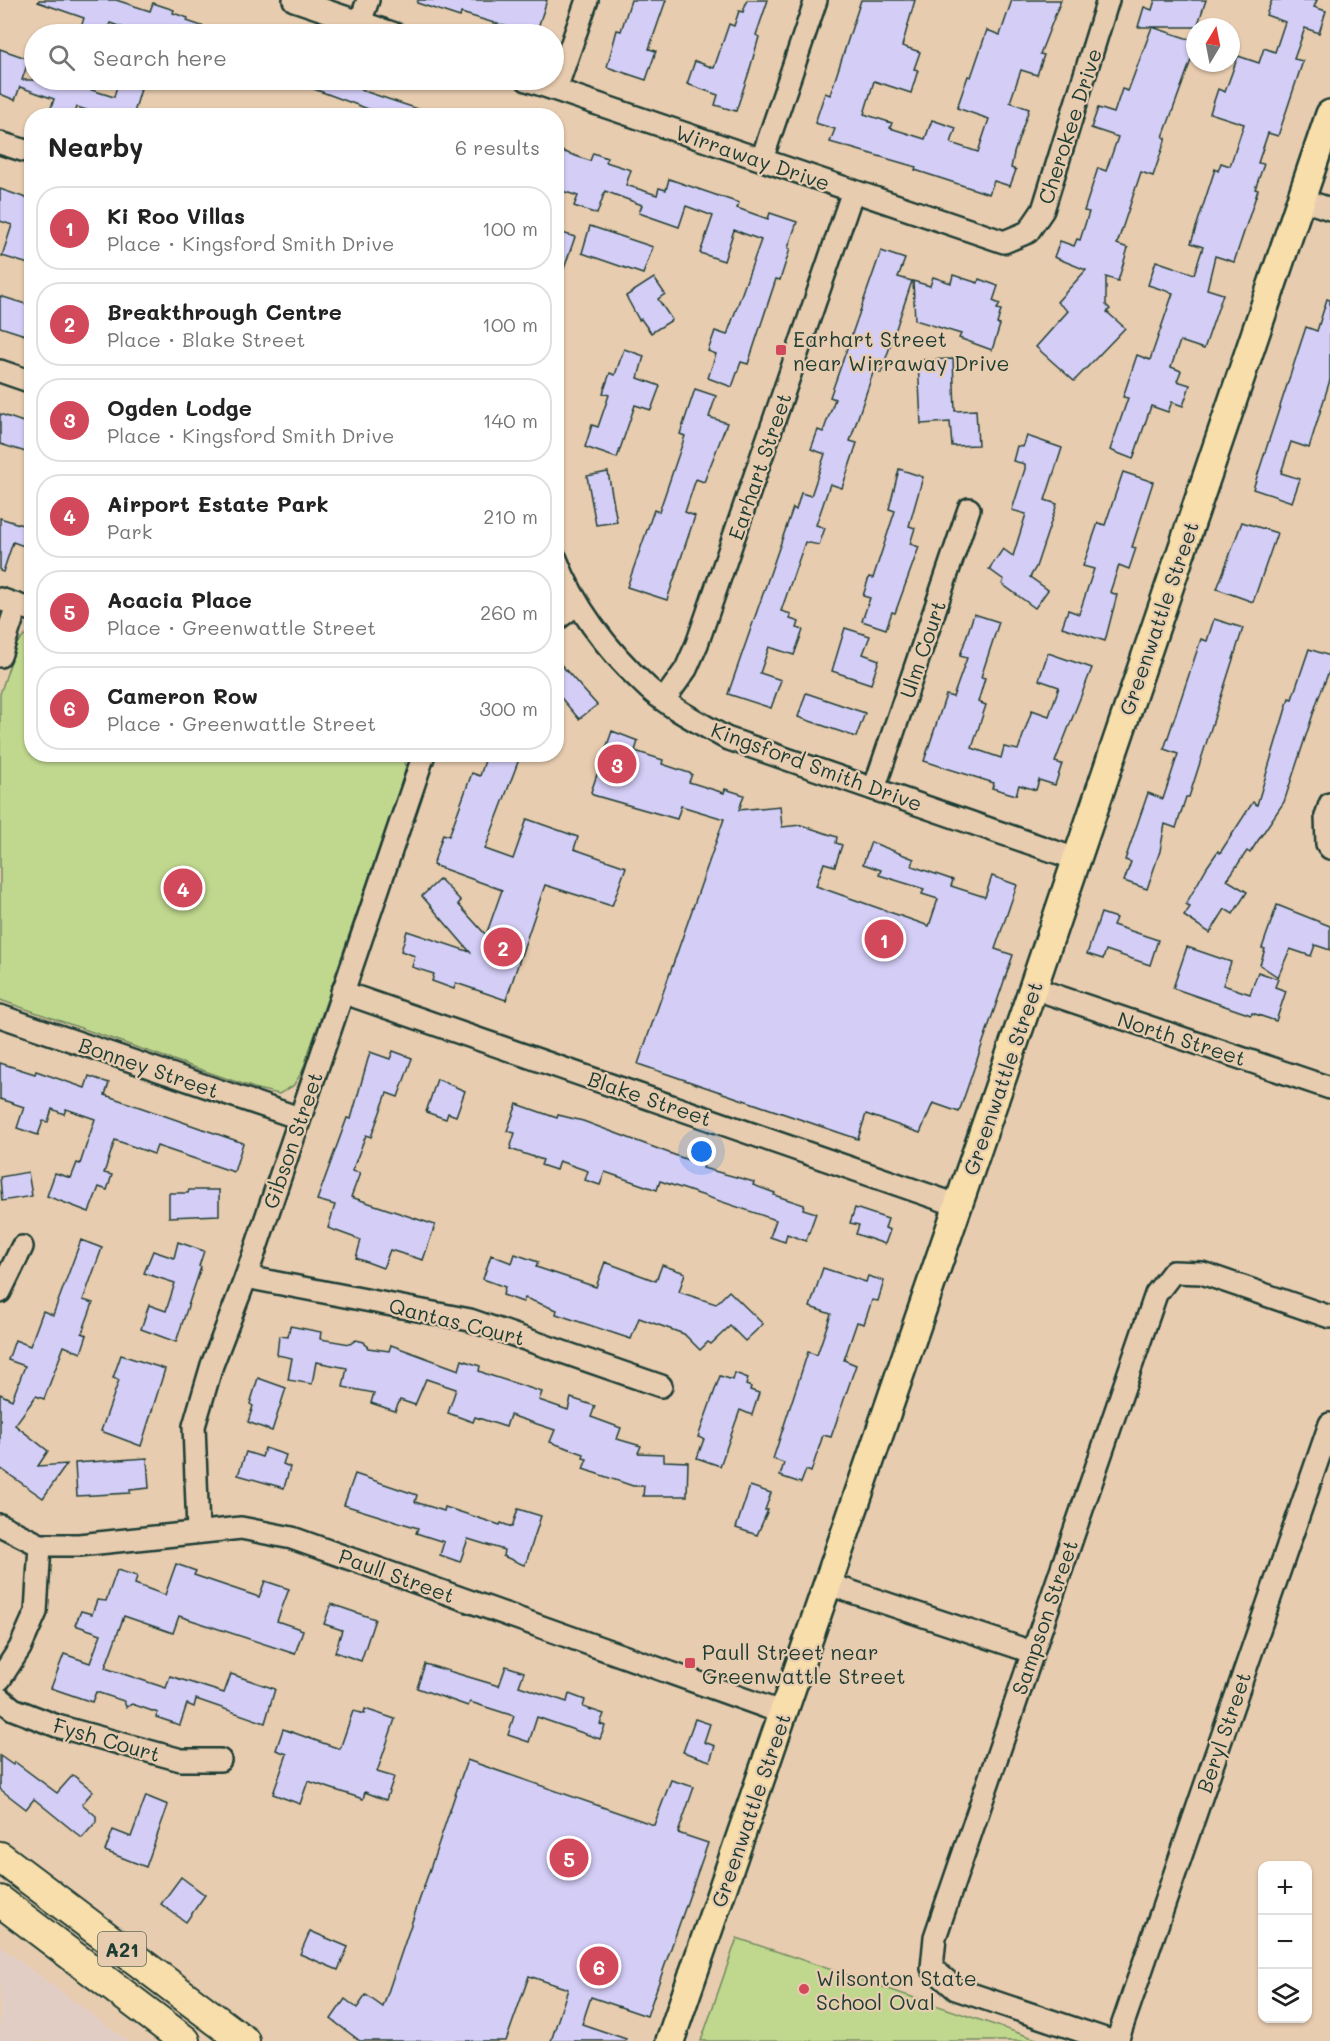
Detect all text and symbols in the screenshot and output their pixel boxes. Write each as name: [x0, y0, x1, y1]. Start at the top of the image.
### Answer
north arrow: [1186, 18, 1240, 72]
search box: [24, 24, 564, 90]
icon: search: [45, 41, 78, 74]
text: Search here: [93, 43, 227, 72]
street label: Cherokee Drive: [1031, 45, 1107, 207]
street label: Wirraway Drive: [672, 118, 834, 196]
text: Nearby: [48, 130, 143, 164]
text: 6 results: [455, 134, 540, 160]
text: Ki Roo Villas: [107, 201, 245, 230]
text: 1: [65, 215, 74, 241]
text: 100 m: [482, 215, 538, 241]
text: Place · Kingsford Smith Drive: [107, 230, 394, 256]
text: Breakthrough Centre: [107, 297, 342, 326]
text: 2: [64, 311, 75, 337]
text: 100 m: [482, 311, 538, 337]
place label: Earhart Street near Wirraway Drive: [793, 325, 1010, 376]
text: Place · Blake Street: [107, 326, 305, 352]
marker: Earhart Street near Wirraway Drive: [774, 343, 788, 357]
street label: Earhart Street: [721, 389, 797, 543]
text: Ogden Lodge: [107, 393, 252, 422]
text: 3: [64, 407, 76, 433]
text: 140 m: [483, 407, 538, 433]
text: Place · Kingsford Smith Drive: [107, 422, 394, 448]
text: Airport Estate Park: [107, 489, 329, 518]
text: 4: [63, 503, 76, 529]
text: 210 m: [483, 503, 538, 529]
street label: Greenwattle Street: [1112, 517, 1204, 719]
text: Park: [107, 518, 152, 544]
text: Acacia Place: [107, 585, 252, 614]
street label: Ulm Court: [893, 597, 951, 701]
text: 5: [64, 599, 75, 625]
text: 260 m: [480, 599, 538, 625]
text: Place · Greenwattle Street: [107, 614, 376, 640]
text: Cameron Row: [107, 681, 258, 710]
text: 6: [63, 695, 76, 721]
text: 300 m: [479, 695, 538, 721]
text: Place · Greenwattle Street: [107, 710, 376, 736]
street label: Kingsford Smith Drive: [708, 715, 926, 817]
pin: 3: [598, 742, 636, 786]
pin: 4: [164, 866, 202, 910]
pin: 1: [864, 916, 904, 962]
pin: 2: [484, 924, 522, 970]
street label: Greenwattle Street: [956, 977, 1048, 1179]
street label: North Street: [1115, 1005, 1249, 1071]
street label: Bonney Street: [75, 1030, 223, 1104]
street label: Blake Street: [585, 1064, 715, 1132]
street label: Gibson Street: [256, 1068, 328, 1212]
your location: [687, 1137, 716, 1166]
street label: Qantas Court: [386, 1291, 528, 1351]
street label: Sampson Street: [1005, 1536, 1083, 1698]
street label: Paull Street: [335, 1542, 459, 1608]
place label: Paull Street near Greenwattle Street: [702, 1638, 905, 1689]
marker: Paull Street near Greenwattle Street: [683, 1656, 697, 1670]
street label: Beryl Street: [1190, 1668, 1256, 1796]
street label: Greenwattle Street: [704, 1709, 796, 1911]
street label: Fysh Court: [50, 1711, 164, 1767]
pin: 5: [550, 1836, 588, 1880]
map controls: [1258, 1861, 1312, 2023]
button: +: [1258, 1861, 1312, 1915]
button: −: [1258, 1915, 1312, 1969]
road number: A21: [98, 1932, 146, 1966]
pin: 6: [580, 1944, 618, 1988]
place label: Wilsonton State School Oval: [816, 1964, 977, 2015]
button: layers: [1258, 1969, 1312, 2023]
marker: Wilsonton State School Oval: [797, 1982, 811, 1996]

